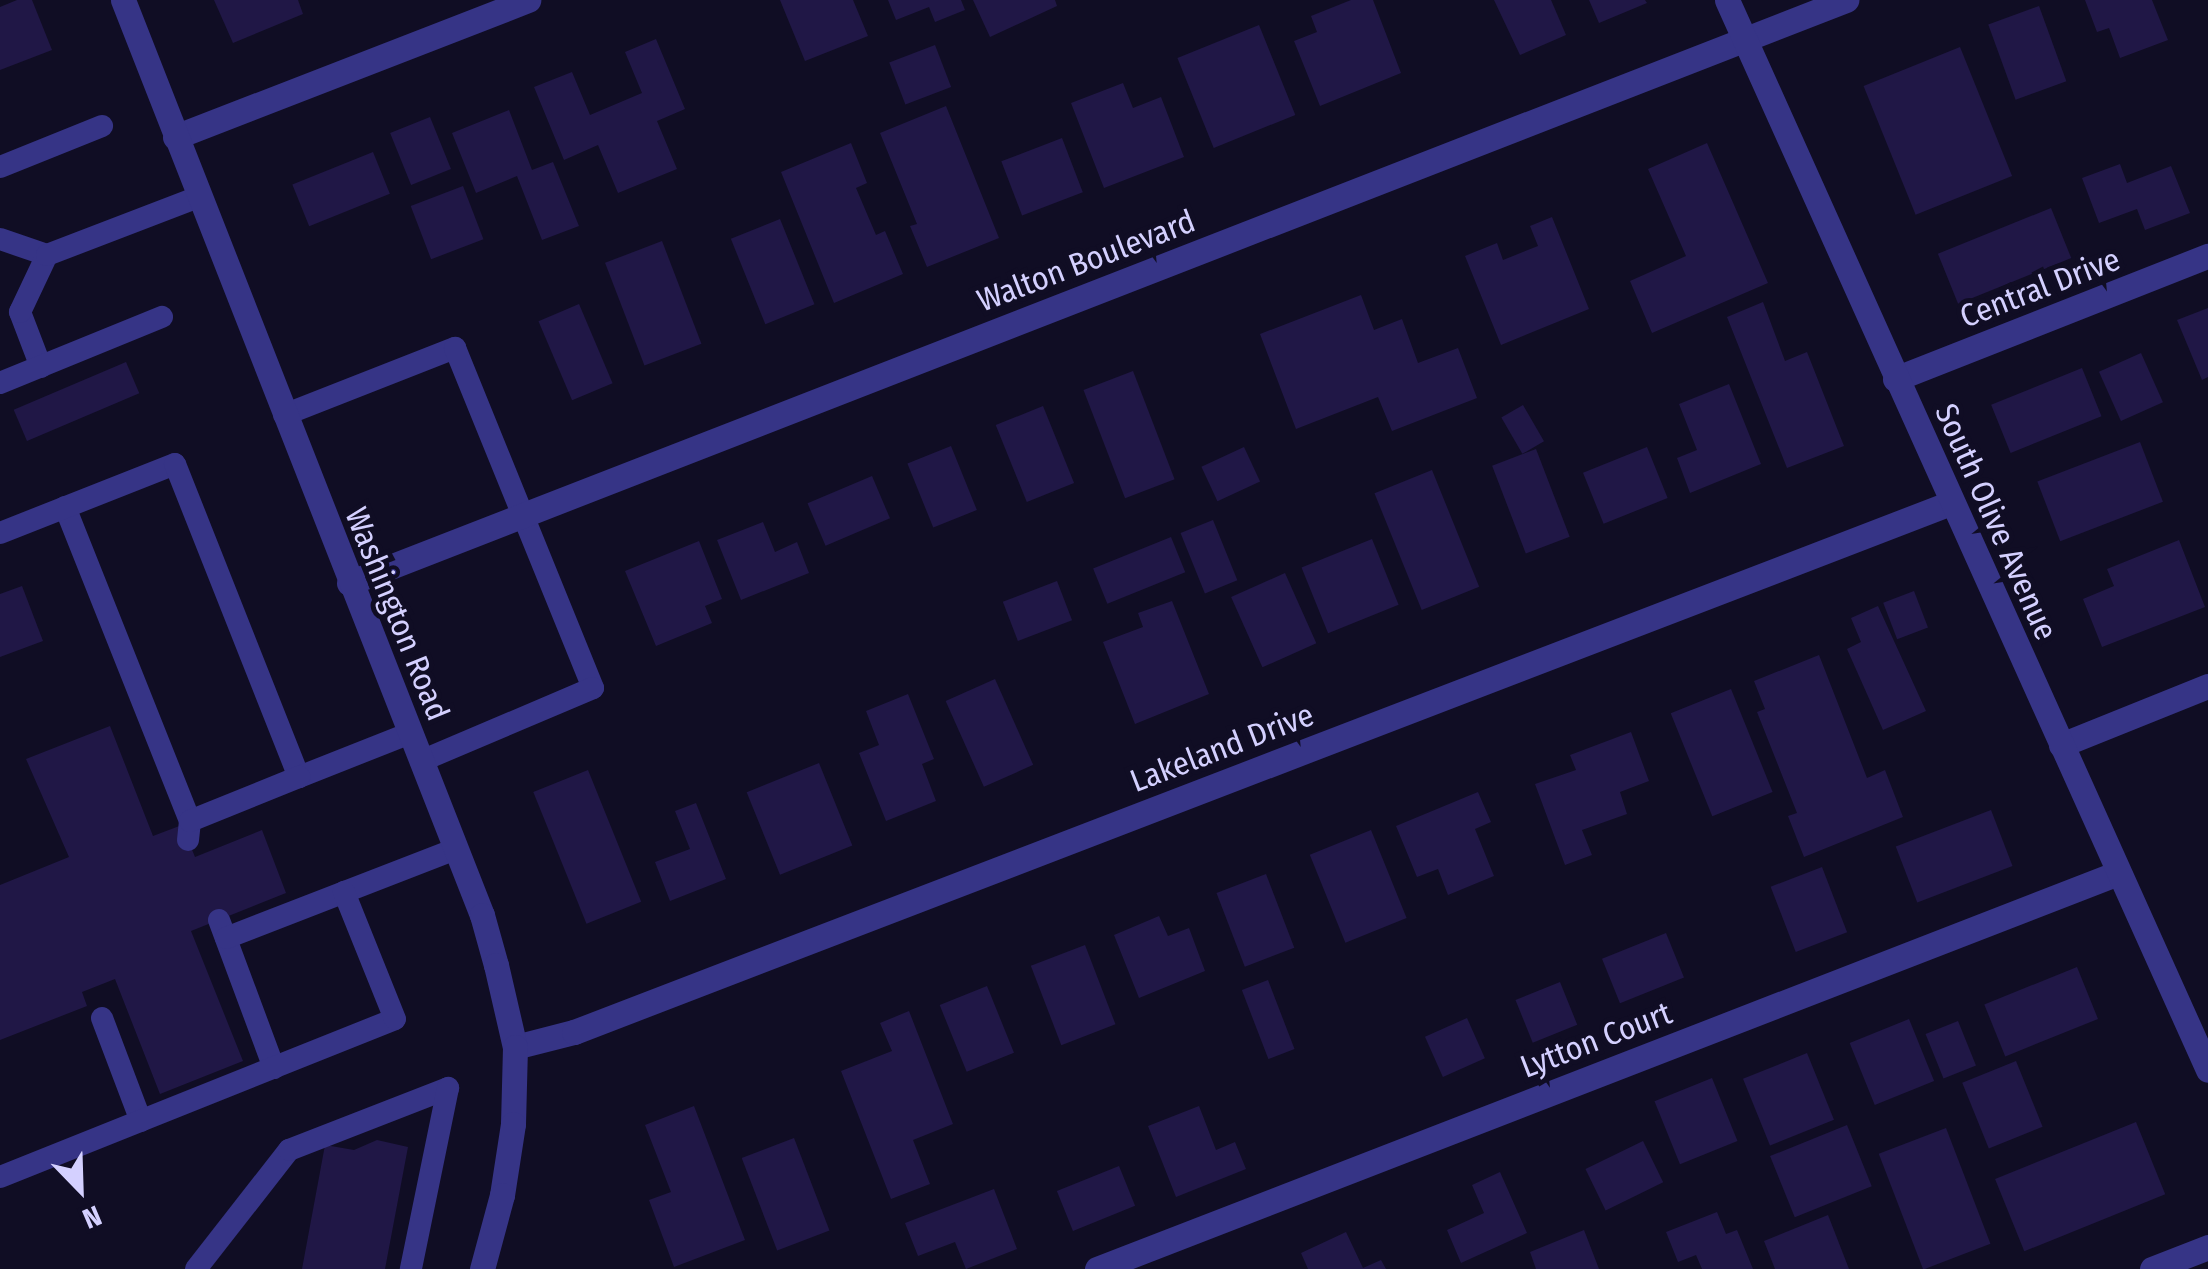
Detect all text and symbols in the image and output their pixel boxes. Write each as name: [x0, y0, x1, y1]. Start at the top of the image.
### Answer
street label: Walton Boulevard: [972, 202, 1200, 320]
street label: Central Drive: [1955, 240, 2125, 336]
street label: South Olive Avenue: [1927, 398, 2065, 646]
street label: Washington Road: [337, 502, 457, 726]
street label: Lakeland Drive: [1125, 695, 1319, 801]
street label: Lytton Court: [1515, 994, 1677, 1086]
north arrow: [30, 1139, 130, 1239]
text: N: [78, 1199, 106, 1236]

